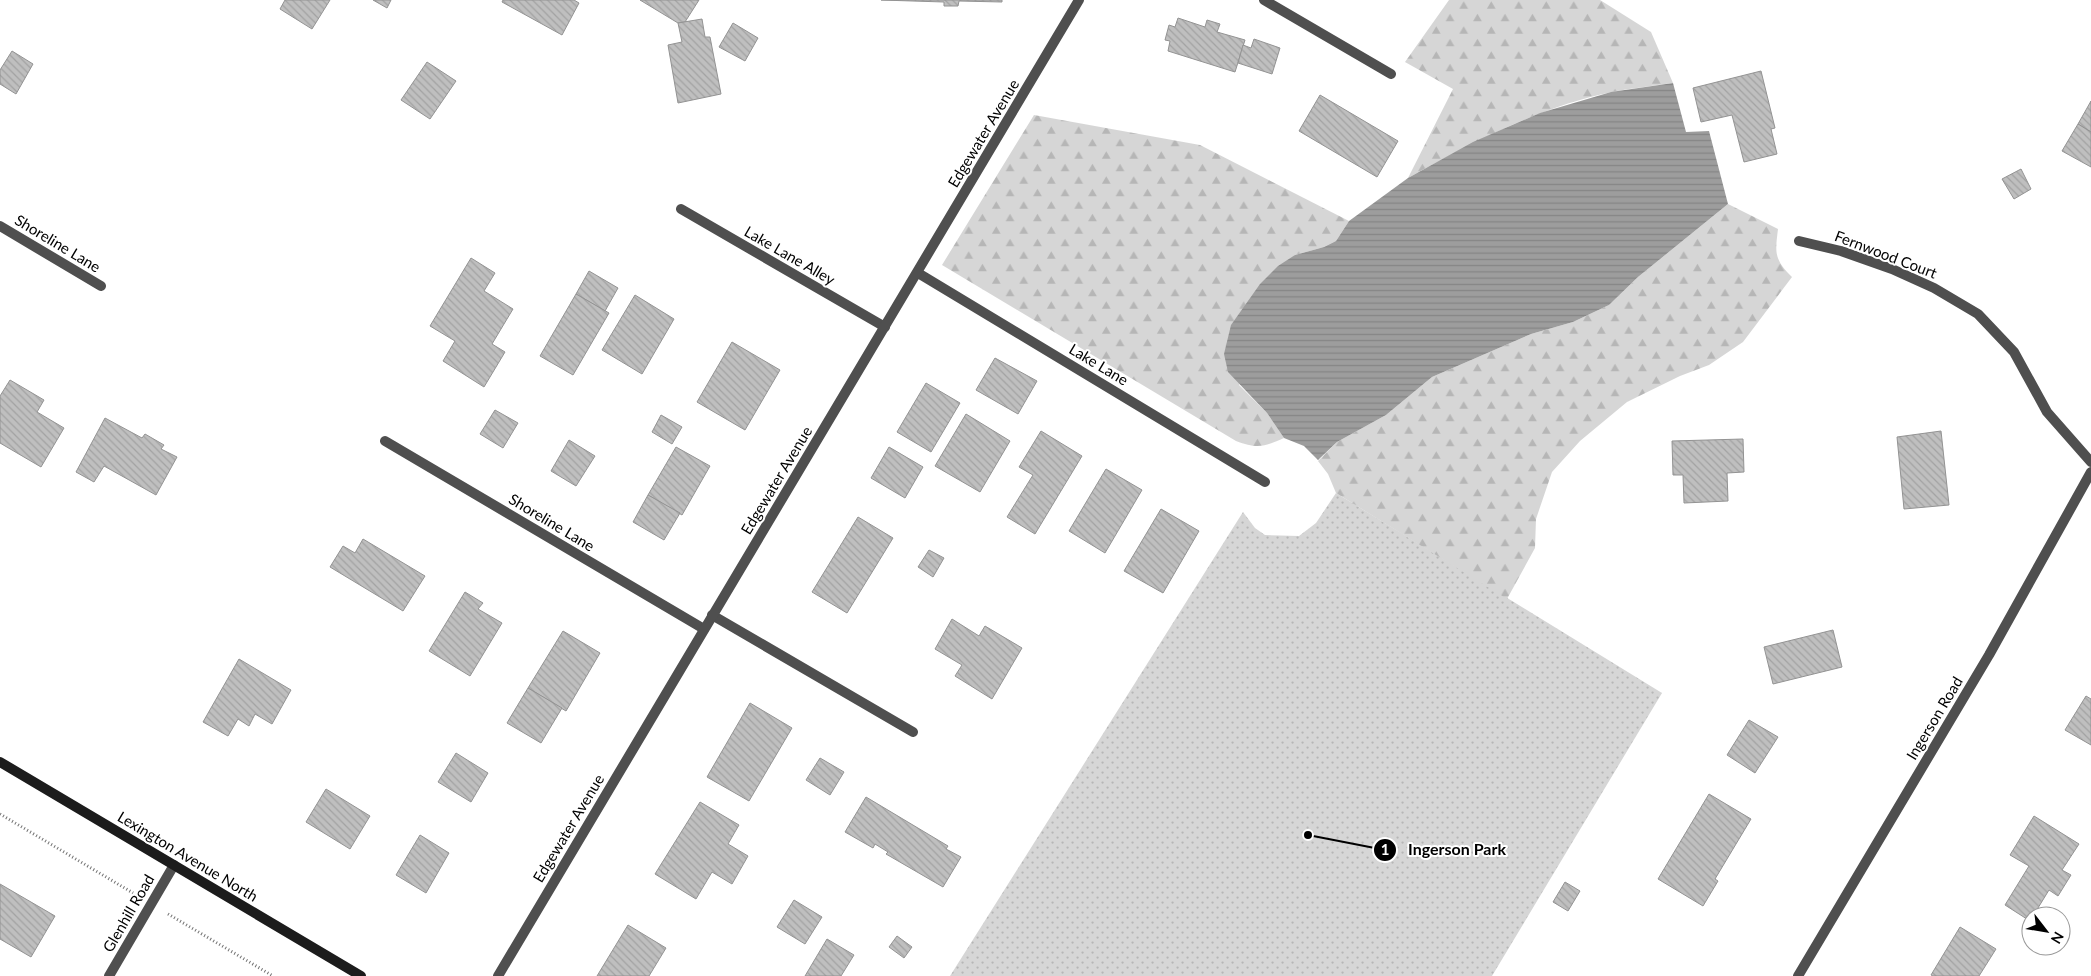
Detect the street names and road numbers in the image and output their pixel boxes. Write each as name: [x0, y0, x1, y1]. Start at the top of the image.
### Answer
street label: Edgewater Avenue: [944, 76, 1022, 190]
street label: Shoreline Lane: [12, 210, 104, 276]
street label: Lake Lane Alley: [742, 222, 839, 288]
street label: Fernwood Court: [1832, 226, 1940, 282]
street label: Lake Lane: [1066, 339, 1132, 389]
street label: Edgewater Avenue: [737, 423, 815, 537]
street label: Shoreline Lane: [506, 489, 598, 555]
street label: Ingerson Road: [1902, 673, 1966, 763]
street label: Edgewater Avenue: [529, 771, 607, 885]
street label: Lexington Avenue North: [115, 807, 261, 905]
street label: Glenhill Road: [98, 871, 158, 955]

